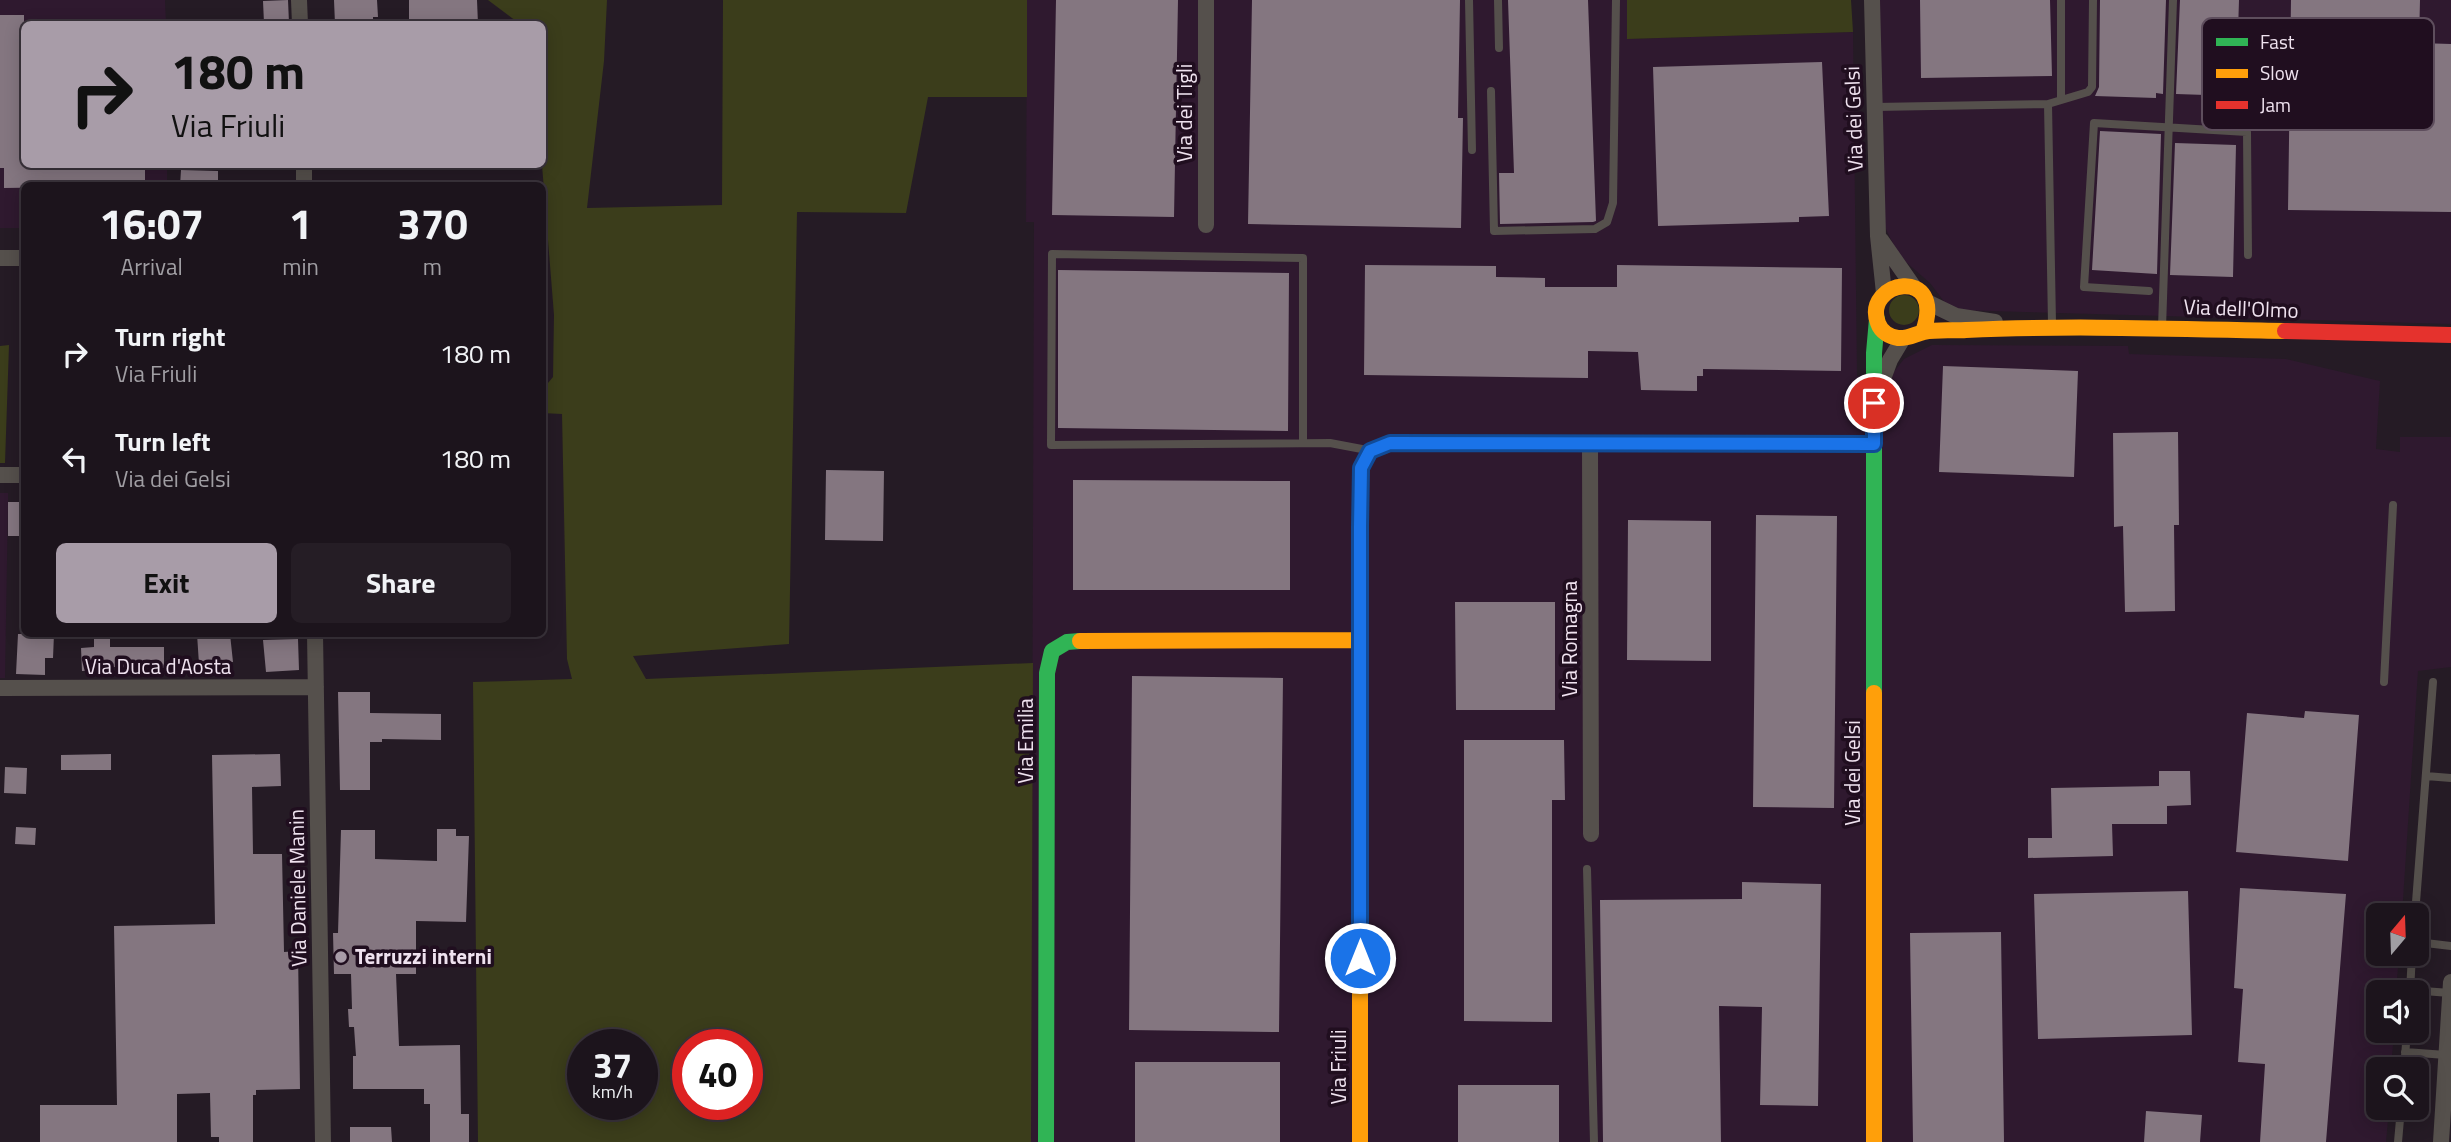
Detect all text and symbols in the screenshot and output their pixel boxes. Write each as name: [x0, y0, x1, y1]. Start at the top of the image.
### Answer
legend: [2202, 18, 2434, 130]
text: Fast: [2260, 27, 2295, 56]
text: 180 m: [171, 33, 305, 108]
icon: right: [56, 49, 147, 140]
text: Slow: [2260, 58, 2299, 87]
street label: Via dei Tigli: [1168, 64, 1200, 162]
street label: Via dei Gelsi: [1835, 66, 1871, 172]
text: Jam: [2260, 90, 2291, 119]
text: Via Friuli: [171, 101, 285, 149]
text: 16:07: [99, 191, 204, 255]
text: 1: [289, 191, 312, 255]
text: 370: [397, 191, 468, 255]
text: Arrival: [120, 249, 183, 284]
text: min: [282, 249, 319, 284]
text: m: [423, 249, 442, 284]
street label: Via dell'Olmo: [2183, 290, 2299, 326]
text: Turn right: [115, 317, 226, 356]
text: 180 m: [440, 334, 511, 373]
icon: right: [56, 335, 94, 373]
text: Via Friuli: [115, 356, 197, 391]
pin: [1844, 373, 1904, 433]
icon: arrive: [1855, 384, 1893, 422]
text: Turn left: [115, 422, 210, 461]
text: 180 m: [440, 439, 511, 478]
icon: left: [56, 440, 94, 478]
text: Via dei Gelsi: [115, 461, 231, 496]
button: Exit: [56, 543, 277, 623]
button: Share: [291, 543, 511, 623]
street label: Via Romagna: [1553, 580, 1585, 697]
street label: Via Duca d'Aosta: [85, 650, 232, 682]
street label: Via Emilia: [1009, 698, 1041, 784]
street label: Via dei Gelsi: [1836, 720, 1868, 826]
street label: Via Daniele Manin: [280, 809, 314, 967]
north arrow: [2366, 903, 2429, 966]
map controls: [2366, 903, 2429, 1120]
position arrow: [1323, 921, 1397, 995]
place label: Terruzzi interni: [355, 940, 492, 972]
marker: Terruzzi interni: [333, 949, 349, 965]
button: sound: [2366, 980, 2429, 1043]
speed limit sign: 40: [672, 1029, 763, 1120]
street label: Via Friuli: [1322, 1029, 1354, 1105]
text: 37: [593, 1038, 632, 1092]
button: search: [2366, 1057, 2429, 1120]
text: km/h: [592, 1078, 633, 1105]

